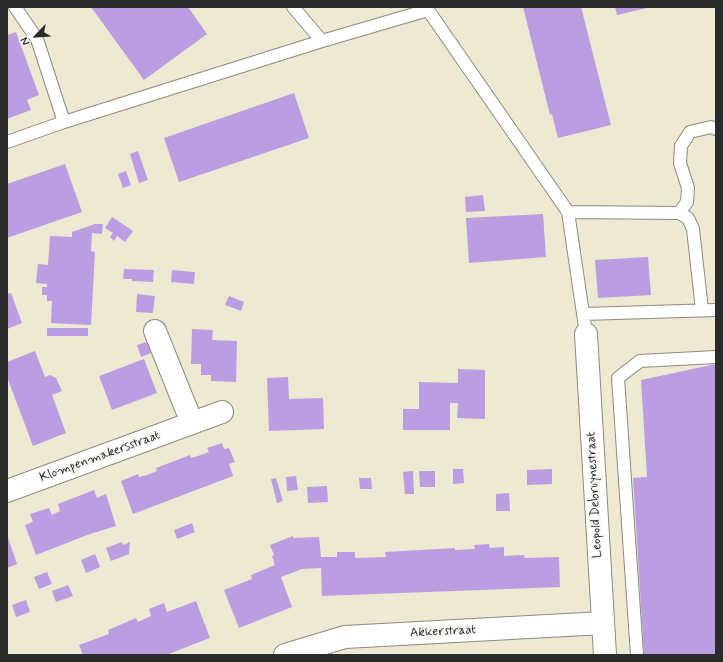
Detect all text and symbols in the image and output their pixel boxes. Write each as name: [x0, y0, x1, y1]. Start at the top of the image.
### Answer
north arrow: [16, 16, 56, 56]
text: N: [17, 35, 33, 47]
street label: Klompenmakersstraat: [38, 428, 162, 486]
street label: Leopold Debruynestraat: [584, 431, 606, 559]
street label: Akkerstraat: [410, 622, 476, 642]

